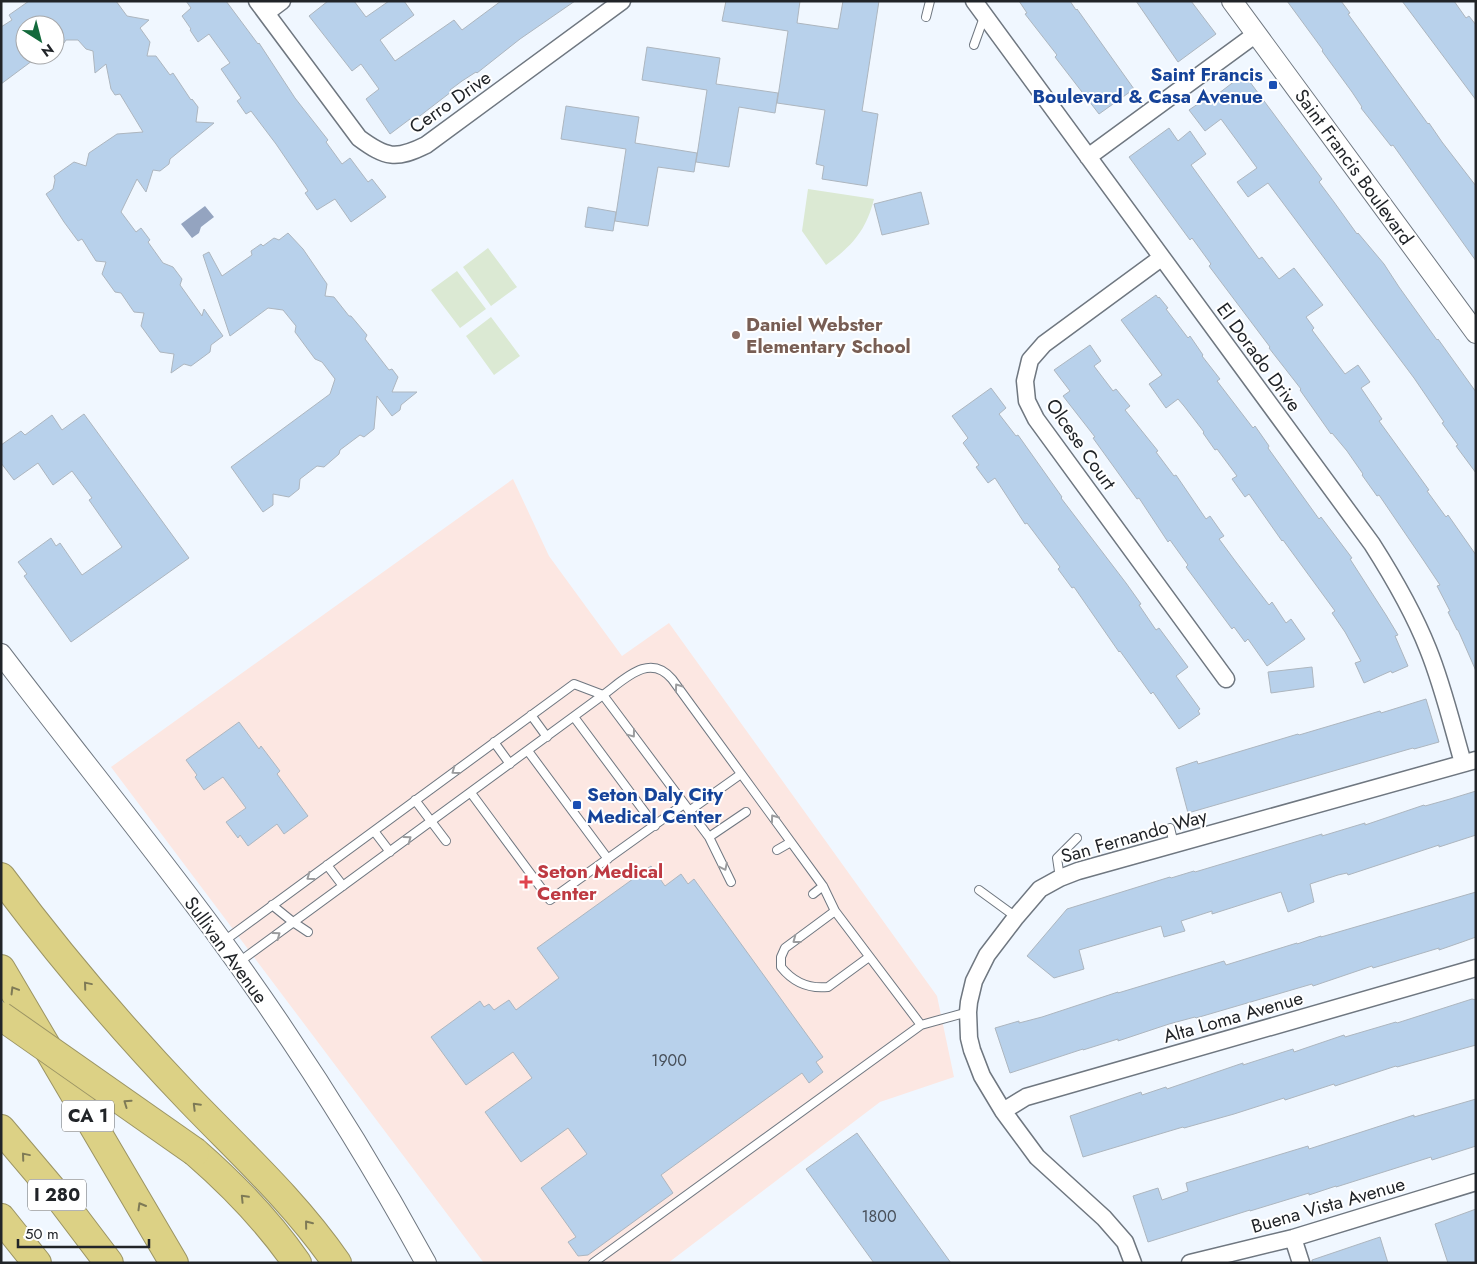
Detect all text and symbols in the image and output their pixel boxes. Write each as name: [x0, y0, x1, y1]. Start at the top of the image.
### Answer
north arrow: [15, 15, 65, 65]
text: N: [37, 39, 58, 62]
place label: Saint Francis Boulevard & Casa Avenue: [1033, 61, 1263, 110]
street label: Cerro Drive: [404, 64, 496, 140]
marker: Saint Francis Boulevard & Casa Avenue: [1267, 79, 1279, 91]
street label: Saint Francis Boulevard: [1288, 84, 1420, 250]
street label: El Dorado Drive: [1210, 297, 1308, 417]
place label: Daniel Webster Elementary School: [746, 311, 911, 360]
marker: Daniel Webster Elementary School: [730, 329, 742, 341]
street label: Olcese Court: [1040, 393, 1123, 495]
one-way arrow: [675, 683, 684, 693]
one-way arrow: [626, 728, 635, 738]
one-way arrow: [451, 765, 461, 774]
place label: Seton Daly City Medical Center: [587, 781, 724, 830]
marker: Seton Daly City Medical Center: [571, 799, 583, 811]
street label: San Fernando Way: [1058, 802, 1211, 870]
one-way arrow: [771, 814, 780, 824]
one-way arrow: [402, 836, 411, 844]
place label: Seton Medical Center: [537, 858, 663, 907]
one-way arrow: [718, 862, 728, 871]
one-way arrow: [307, 872, 316, 880]
marker: Seton Medical Center: [519, 875, 533, 889]
street label: Sullivan Avenue: [178, 891, 274, 1009]
one-way arrow: [271, 932, 280, 940]
one-way arrow: [793, 935, 802, 943]
one-way arrow: [84, 982, 93, 991]
street label: Alta Loma Avenue: [1160, 984, 1306, 1050]
one-way arrow: [10, 987, 20, 996]
house number: 1900: [651, 1049, 687, 1072]
road number: CA 1: [62, 1100, 114, 1132]
one-way arrow: [123, 1100, 133, 1109]
one-way arrow: [193, 1103, 202, 1112]
one-way arrow: [21, 1152, 30, 1161]
street label: Buena Vista Avenue: [1248, 1170, 1408, 1240]
road number: I 280: [28, 1180, 86, 1210]
one-way arrow: [241, 1195, 250, 1204]
one-way arrow: [137, 1202, 147, 1211]
house number: 1800: [861, 1205, 897, 1228]
scale bar: [18, 1216, 149, 1248]
one-way arrow: [305, 1220, 314, 1229]
text: 50 m: [25, 1223, 59, 1245]

